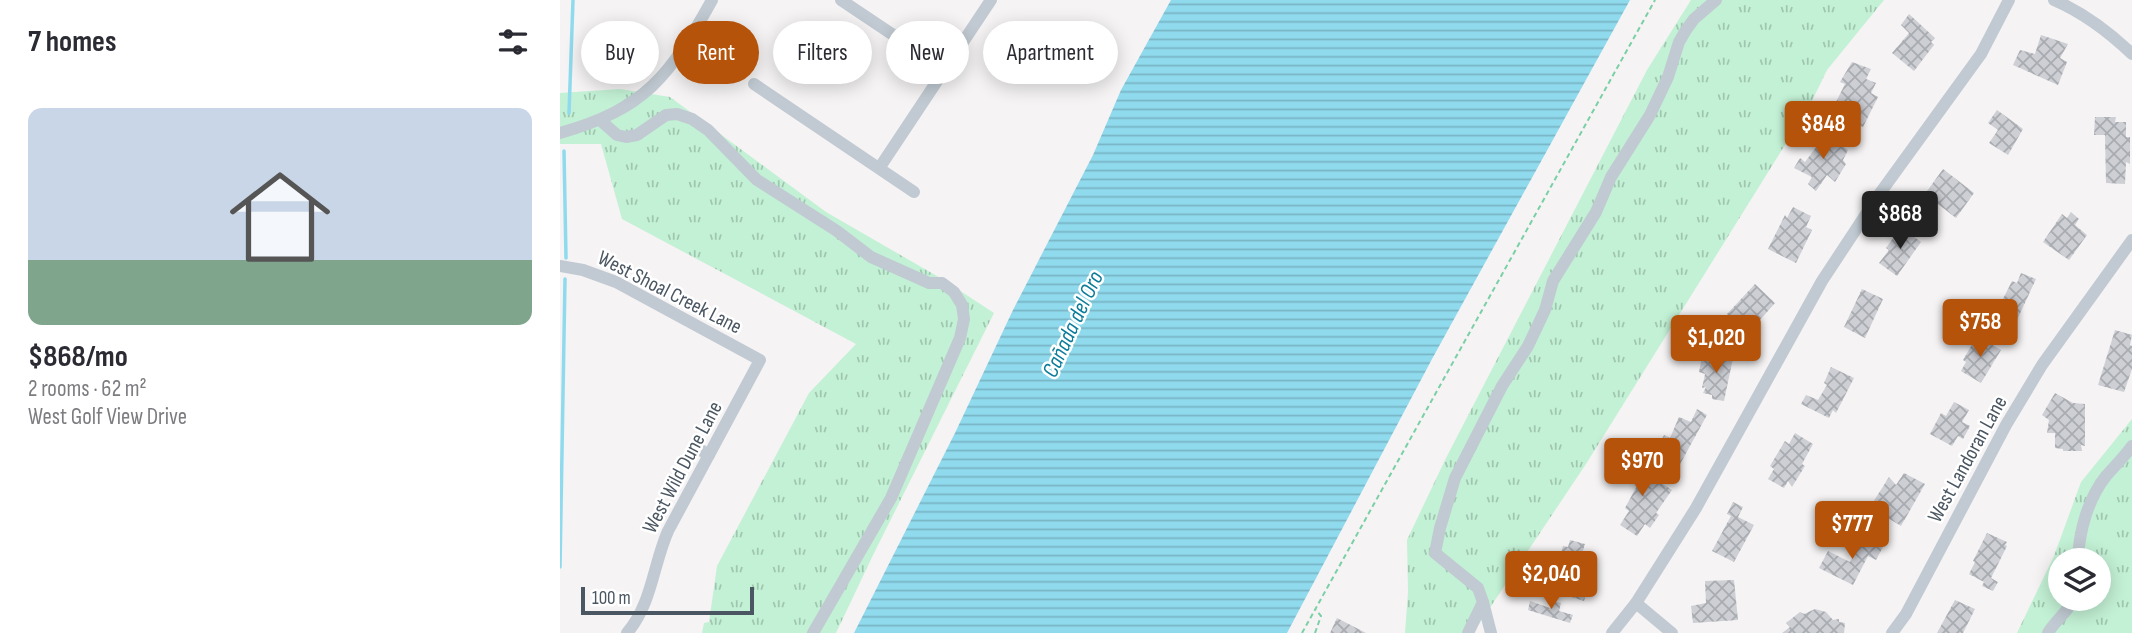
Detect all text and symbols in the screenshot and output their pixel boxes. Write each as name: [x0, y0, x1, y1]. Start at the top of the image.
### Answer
chip: Buy: [581, 21, 659, 84]
chip: Rent: [673, 21, 759, 84]
chip: Filters: [773, 21, 872, 84]
chip: New: [886, 21, 969, 84]
chip: Apartment: [983, 21, 1118, 84]
icon: filters: [494, 23, 532, 61]
text: 7 homes: [28, 24, 116, 60]
pin: $848: [1782, 102, 1864, 161]
text: $848: [1801, 110, 1845, 138]
icon: home: [217, 154, 343, 280]
pin: $868: [1859, 191, 1941, 251]
text: $868: [1878, 200, 1922, 228]
street label: West Shoal Creek Lane: [594, 245, 746, 340]
water label: Cañada del Oro: [1036, 266, 1110, 382]
pin: $758: [1939, 300, 2021, 359]
text: $758: [1959, 308, 2001, 336]
pin: $1,020: [1659, 316, 1773, 375]
text: $1,020: [1687, 324, 1745, 352]
text: $868/mo: [28, 339, 128, 375]
text: 2 rooms · 62 m²: [28, 375, 147, 403]
street label: West Landoran Lane: [1922, 392, 2012, 527]
street label: West Wild Dune Lane: [637, 397, 728, 537]
text: West Golf View Drive: [28, 403, 187, 431]
pin: $970: [1601, 438, 1683, 498]
text: $970: [1620, 447, 1664, 475]
pin: $777: [1811, 502, 1893, 561]
text: $777: [1831, 510, 1873, 538]
map controls: [2048, 548, 2111, 611]
button: layers: [2048, 548, 2111, 611]
pin: $2,040: [1494, 552, 1608, 611]
text: $2,040: [1521, 560, 1581, 588]
scale bar: [581, 584, 754, 616]
text: 100 m: [592, 587, 631, 610]

